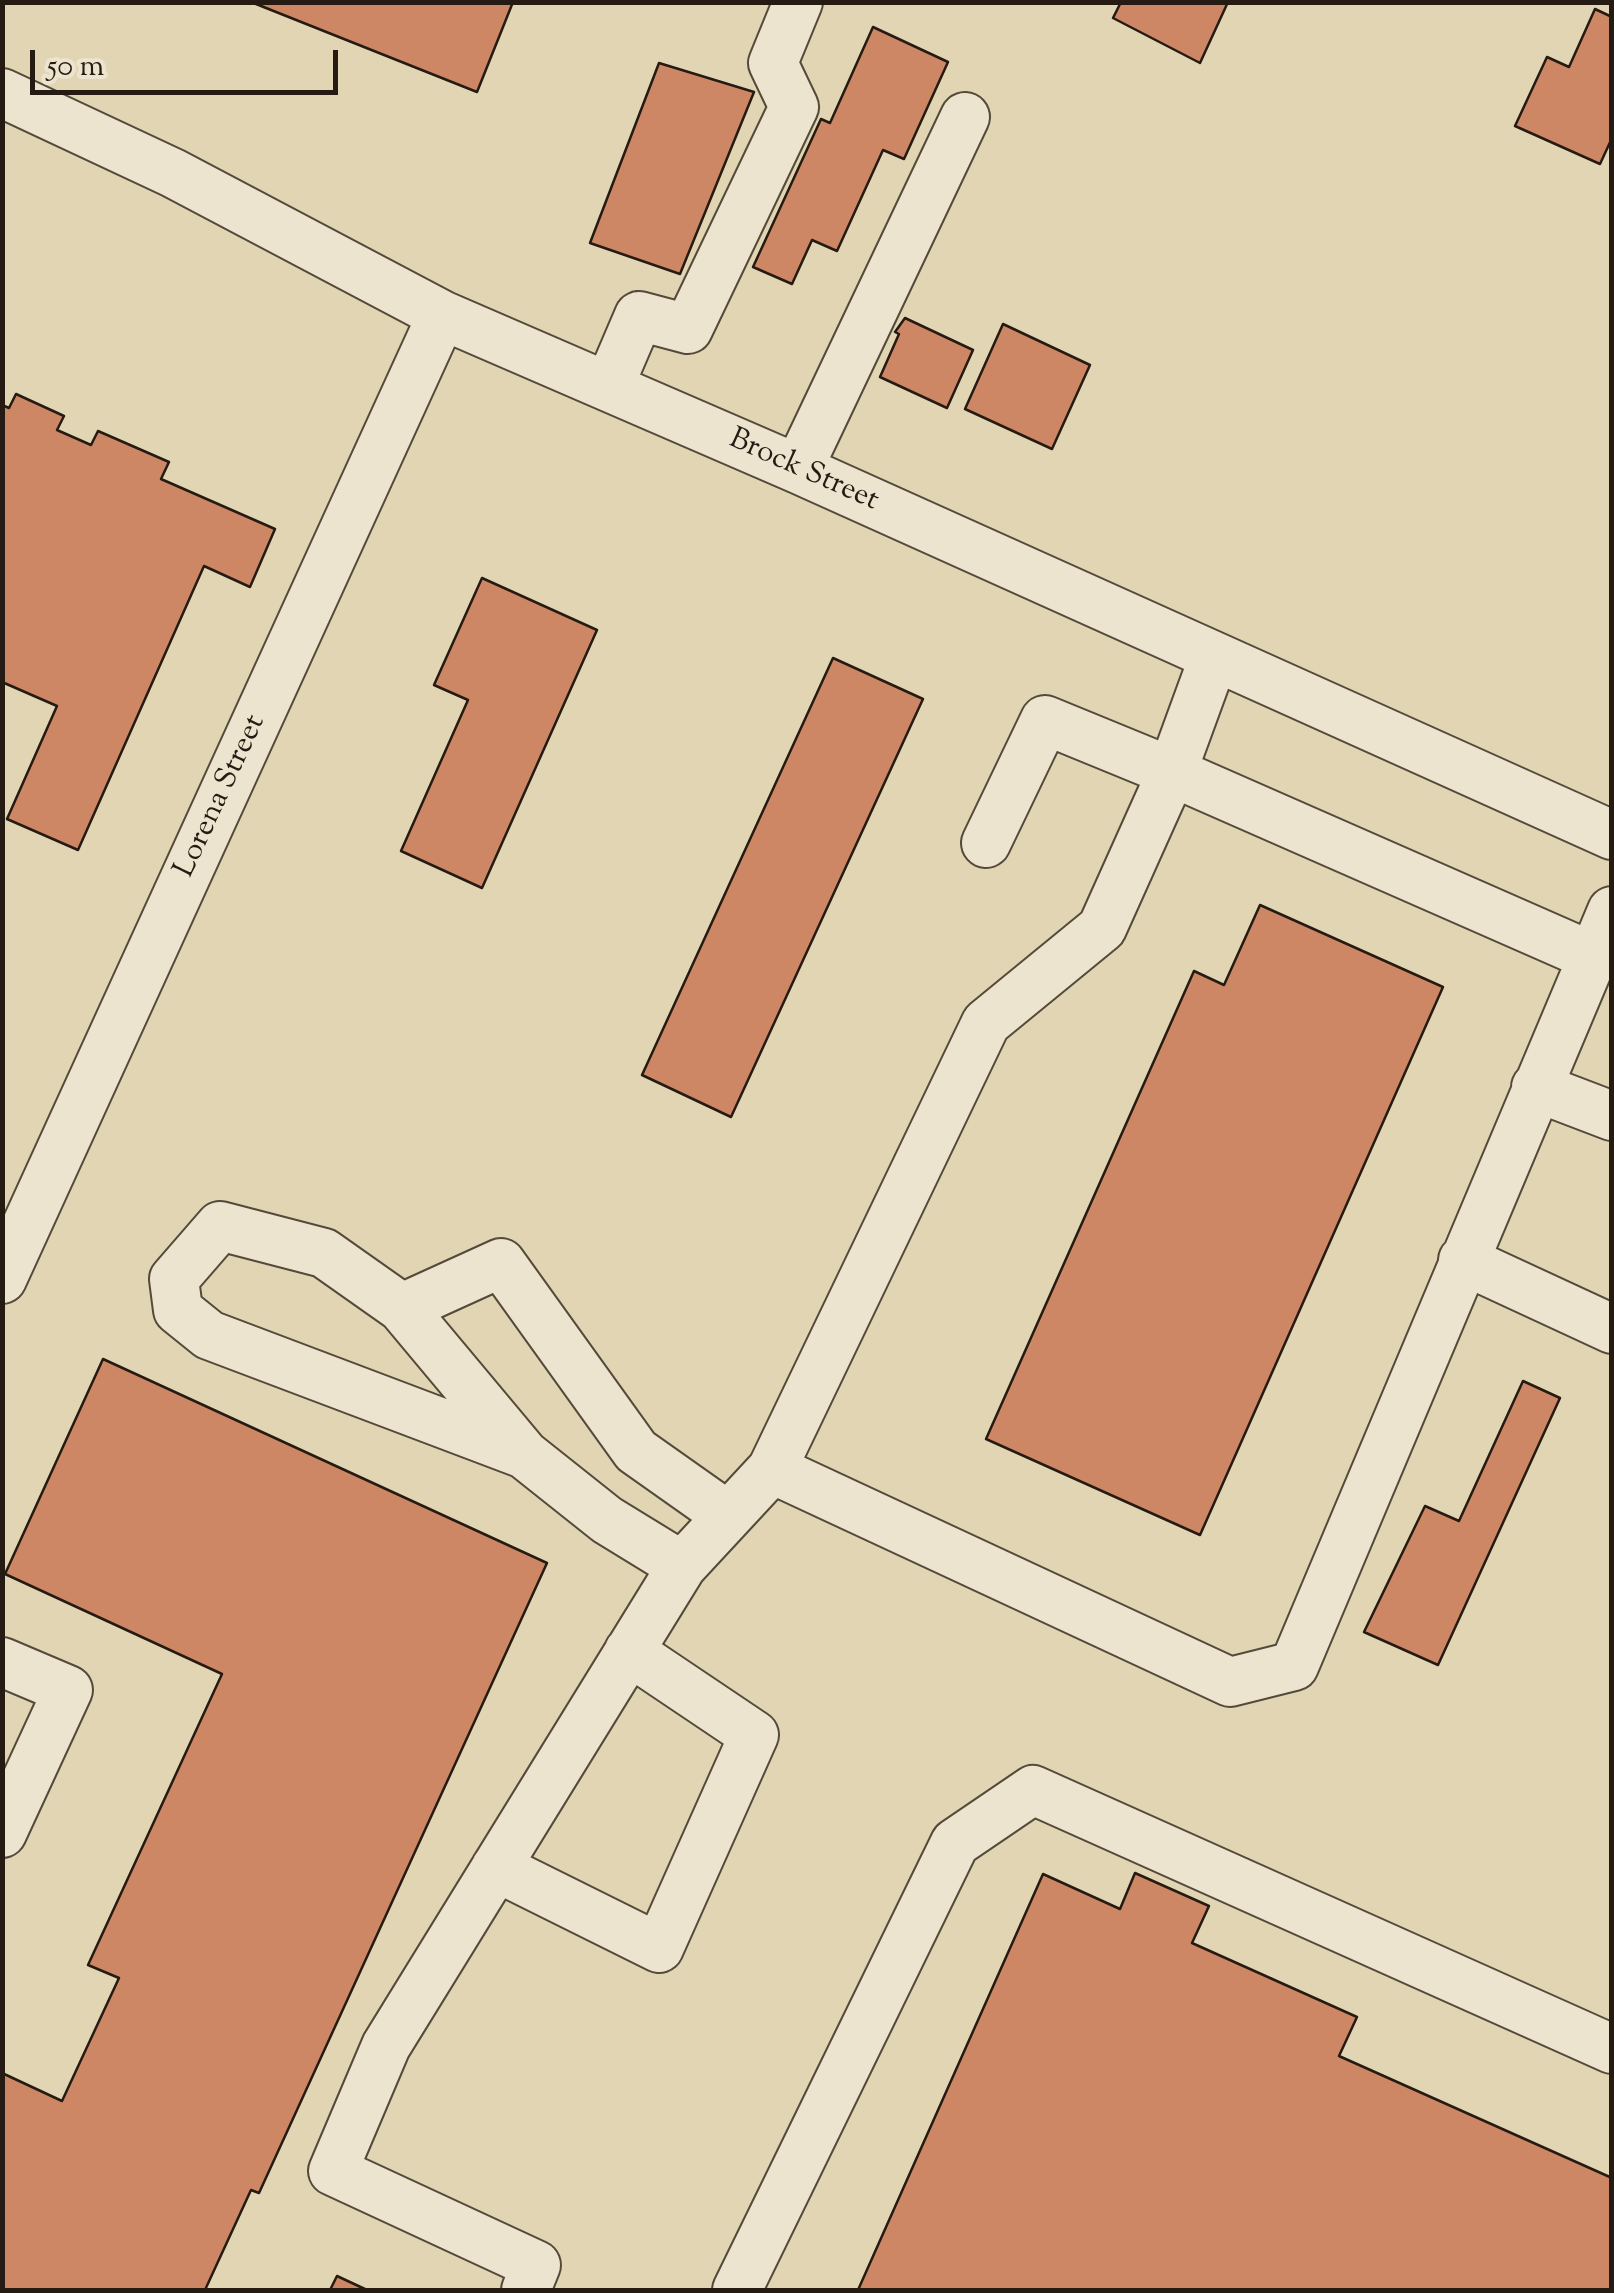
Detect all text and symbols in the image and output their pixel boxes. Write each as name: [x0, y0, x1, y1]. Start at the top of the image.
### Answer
scale bar: [35, 30, 342, 92]
text: 50 m: [47, 46, 104, 89]
street label: Brock Street: [723, 423, 883, 521]
street label: Lorena Street: [169, 710, 275, 884]

